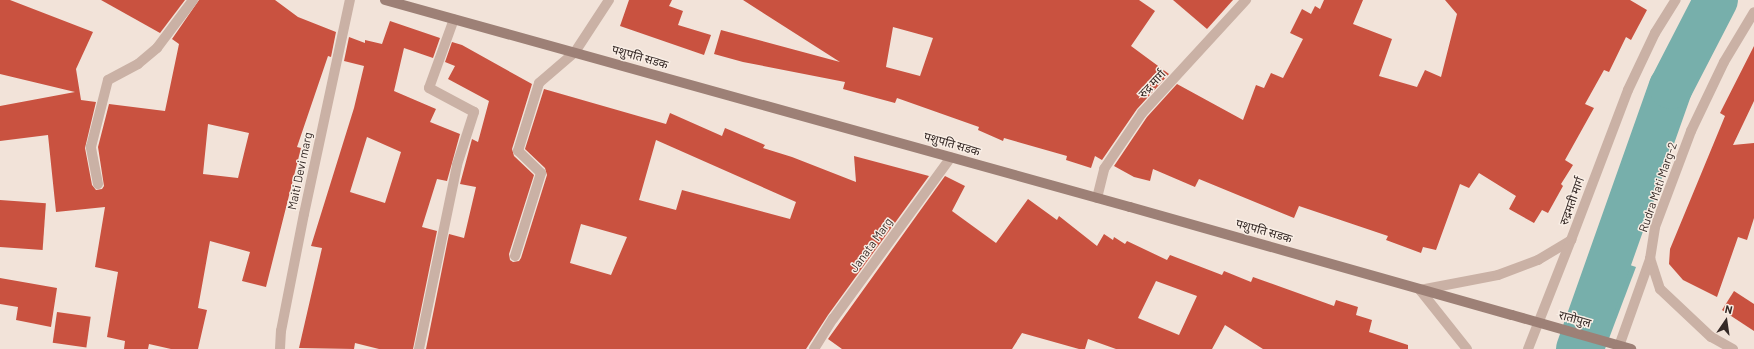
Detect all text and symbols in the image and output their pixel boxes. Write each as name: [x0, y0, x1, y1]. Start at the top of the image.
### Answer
street label: पशुपति सडक: [610, 42, 670, 72]
street label: रुद्र मार्ग: [1135, 67, 1169, 101]
street label: पशुपति सडक: [922, 129, 982, 159]
street label: Maiti Devi marg: [285, 131, 315, 211]
street label: Rudra Mati Marg-2: [1636, 140, 1680, 234]
street label: रुद्रमती मार्ग: [1557, 175, 1587, 227]
street label: Janata Marg: [846, 215, 896, 275]
street label: पशुपति सडक: [1234, 216, 1294, 246]
north arrow: [1706, 301, 1746, 341]
text: N: [1724, 302, 1734, 316]
street label: रातोपुल: [1557, 308, 1593, 330]

